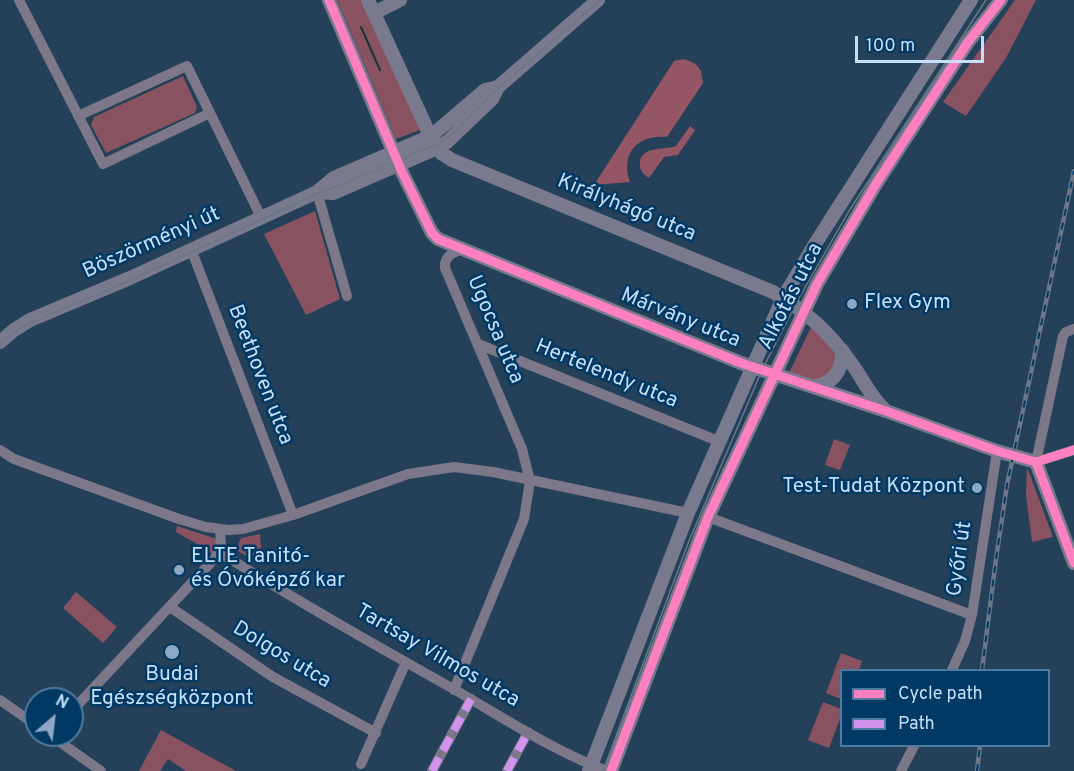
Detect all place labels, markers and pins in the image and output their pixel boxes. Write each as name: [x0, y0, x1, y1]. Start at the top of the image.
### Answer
place label: Flex Gym: [864, 291, 951, 317]
marker: Flex Gym: [845, 297, 859, 311]
place label: Test-Tudat Központ: [782, 475, 965, 501]
marker: Test-Tudat Központ: [970, 481, 984, 495]
place label: ELTE Tanitó- és Óvóképző kar: [191, 545, 345, 595]
marker: ELTE Tanitó- és Óvóképző kar: [172, 563, 186, 577]
marker: Budai Egészségközpont: [163, 643, 181, 661]
place label: Budai Egészségközpont: [90, 663, 254, 713]

